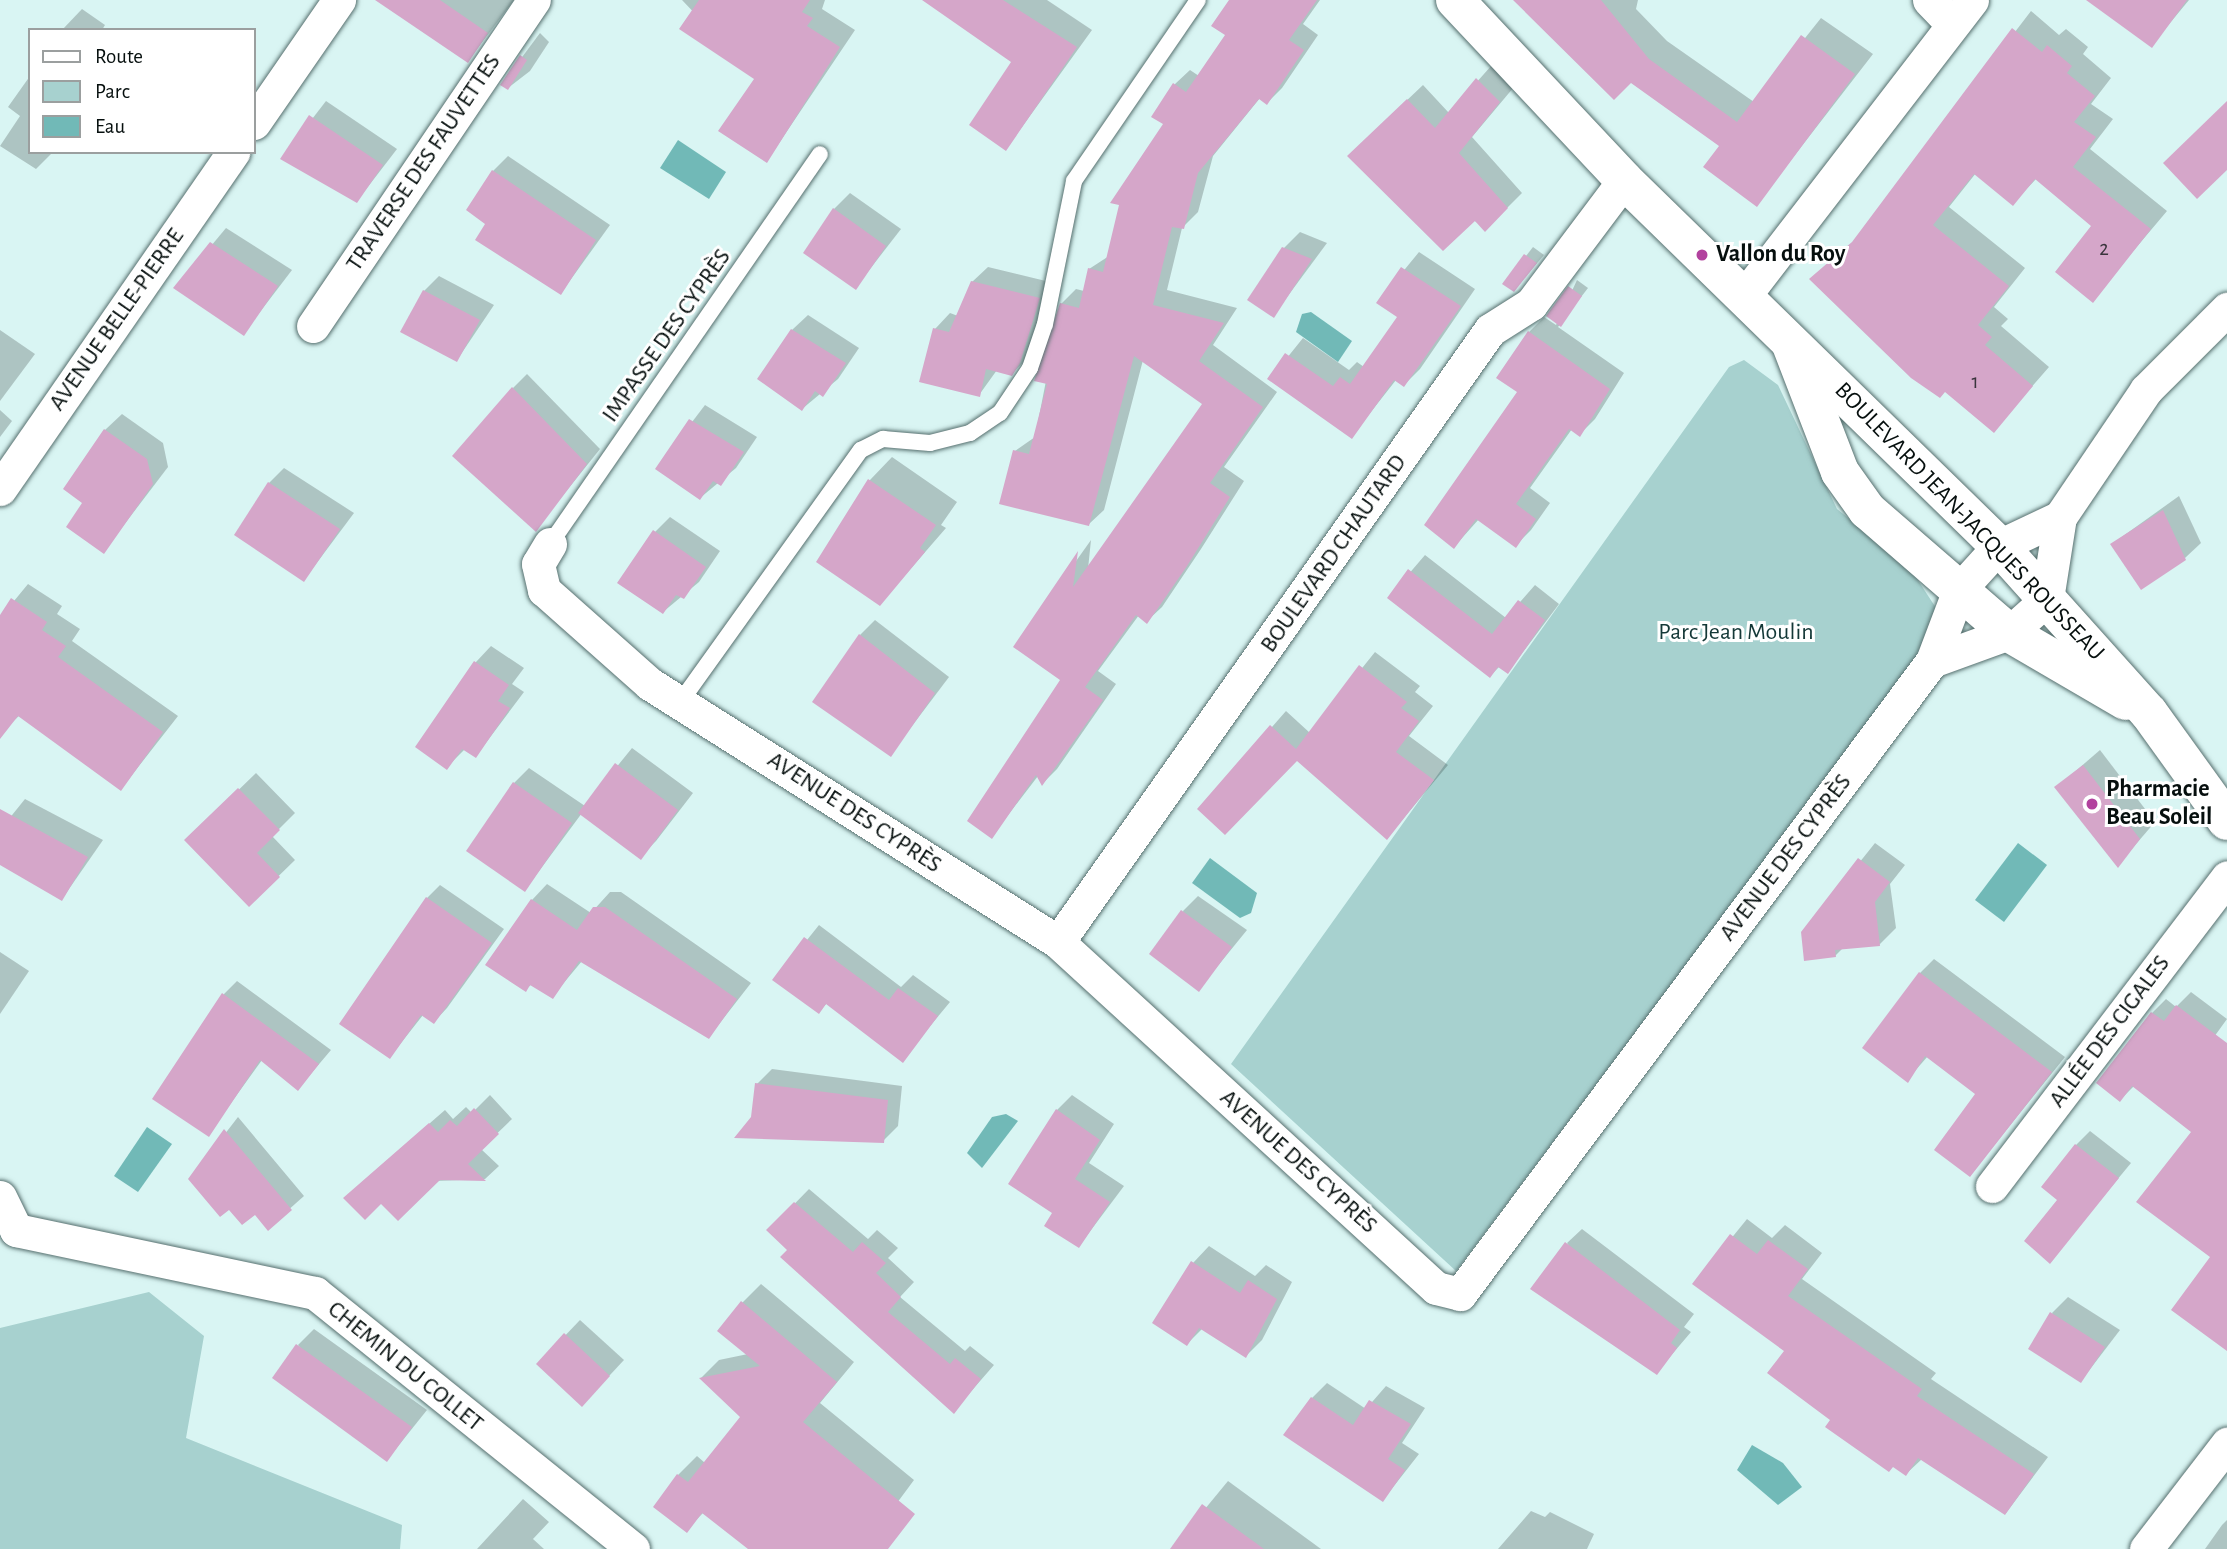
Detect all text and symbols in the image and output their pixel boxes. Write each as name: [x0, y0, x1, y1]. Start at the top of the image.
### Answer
legend: [28, 28, 256, 154]
text: Route: [95, 46, 143, 67]
street label: TRAVERSE DES FAUVETTES: [341, 49, 507, 277]
text: Parc: [95, 81, 130, 102]
text: Eau: [95, 116, 125, 137]
street label: AVENUE BELLE-PIERRE: [43, 223, 191, 417]
house number: 2: [2099, 236, 2109, 262]
place label: Vallon du Roy: [1716, 241, 1845, 269]
street label: IMPASSE DES CYPRÈS: [596, 244, 738, 428]
marker: Vallon du Roy: [1694, 247, 1710, 263]
house number: 1: [1971, 369, 1979, 395]
street label: BOULEVARD JEAN-JACQUES ROUSSEAU: [1828, 377, 2110, 667]
street label: BOULEVARD CHAUTARD: [1255, 450, 1413, 658]
park label: Parc Jean Moulin: [1658, 619, 1814, 647]
street label: AVENUE DES CYPRÈS: [762, 746, 946, 880]
street label: AVENUE DES CYPRÈS: [1714, 769, 1858, 947]
place label: Pharmacie Beau Soleil: [2106, 776, 2212, 832]
marker: Pharmacie Beau Soleil: [2084, 796, 2100, 812]
street label: ALLÉE DES CIGALES: [2043, 950, 2177, 1114]
street label: AVENUE DES CYPRÈS: [1213, 1084, 1383, 1240]
street label: CHEMIN DU COLLET: [321, 1296, 489, 1438]

